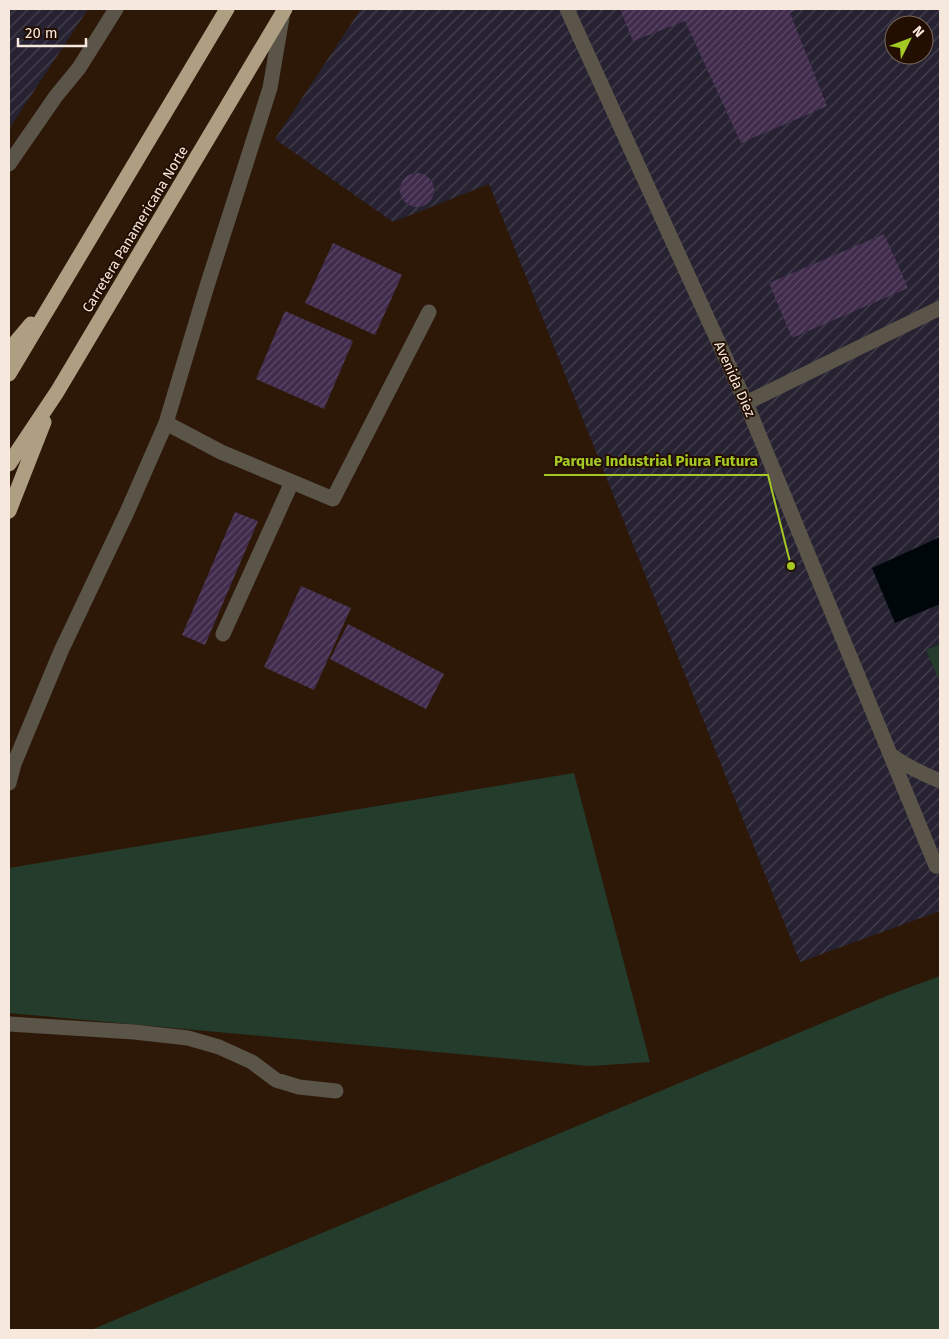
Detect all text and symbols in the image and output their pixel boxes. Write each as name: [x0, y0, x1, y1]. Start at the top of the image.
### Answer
scale bar: [18, 15, 85, 47]
north arrow: [884, 15, 934, 65]
text: N: [909, 22, 928, 41]
text: 20 m: [25, 24, 58, 42]
street label: Carretera Panamericana Norte: [79, 143, 192, 316]
street label: Avenida Diez: [710, 339, 759, 420]
callout: Parque Industrial Piura Futura: [544, 445, 768, 475]
text: Parque Industrial Piura Futura: [554, 452, 758, 470]

